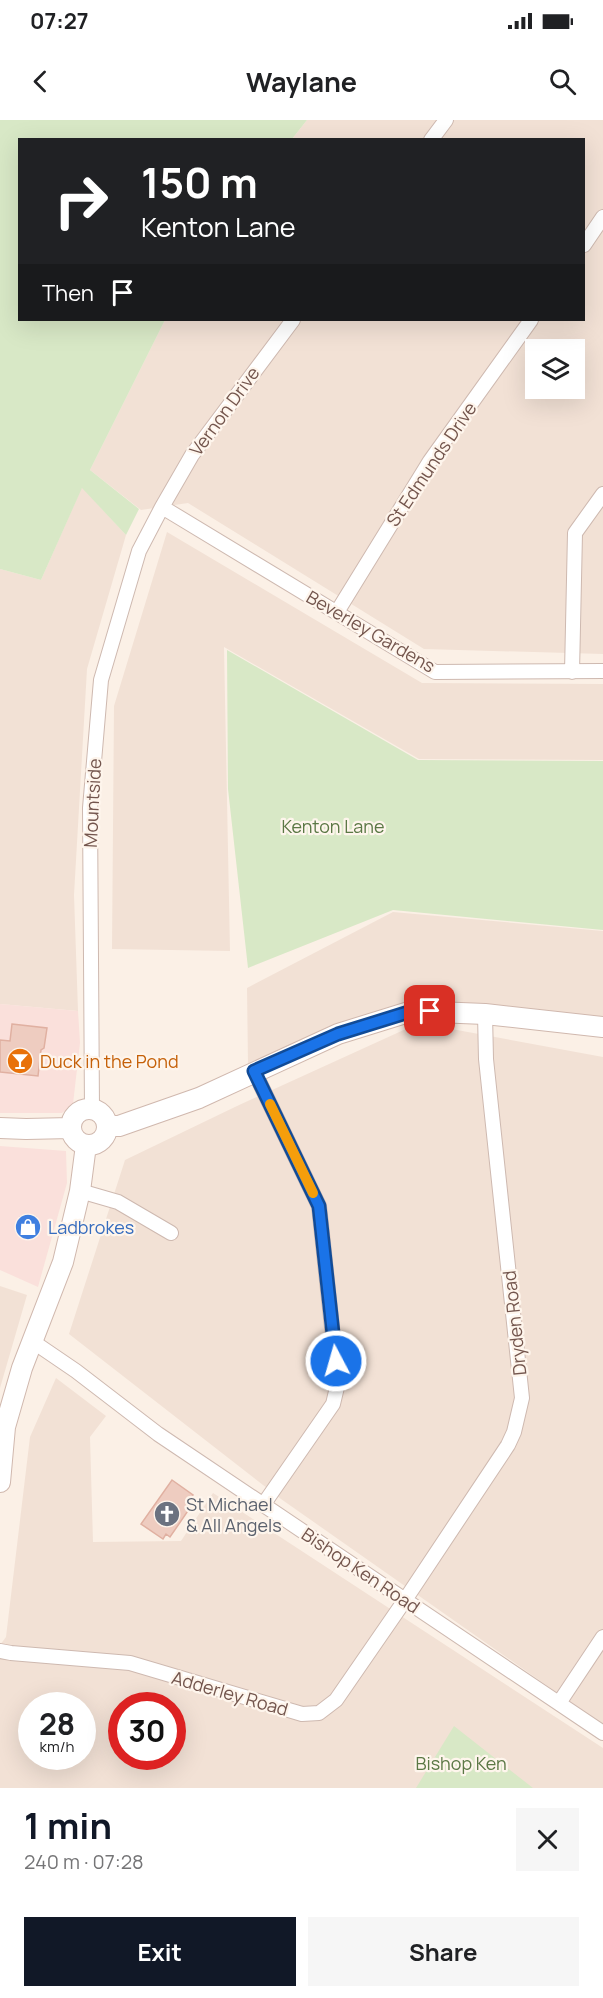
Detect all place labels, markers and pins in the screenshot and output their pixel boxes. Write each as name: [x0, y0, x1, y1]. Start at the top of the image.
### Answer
pin: [404, 985, 455, 1036]
bar icon: Duck in the Pond: [5, 1046, 35, 1076]
place label: Duck in the Pond: [40, 1049, 179, 1073]
shop icon: Ladbrokes: [13, 1212, 43, 1242]
place label: Ladbrokes: [48, 1215, 134, 1239]
place label: St Michael & All Angels: [186, 1492, 282, 1537]
church icon: St Michael & All Angels: [152, 1499, 182, 1529]

